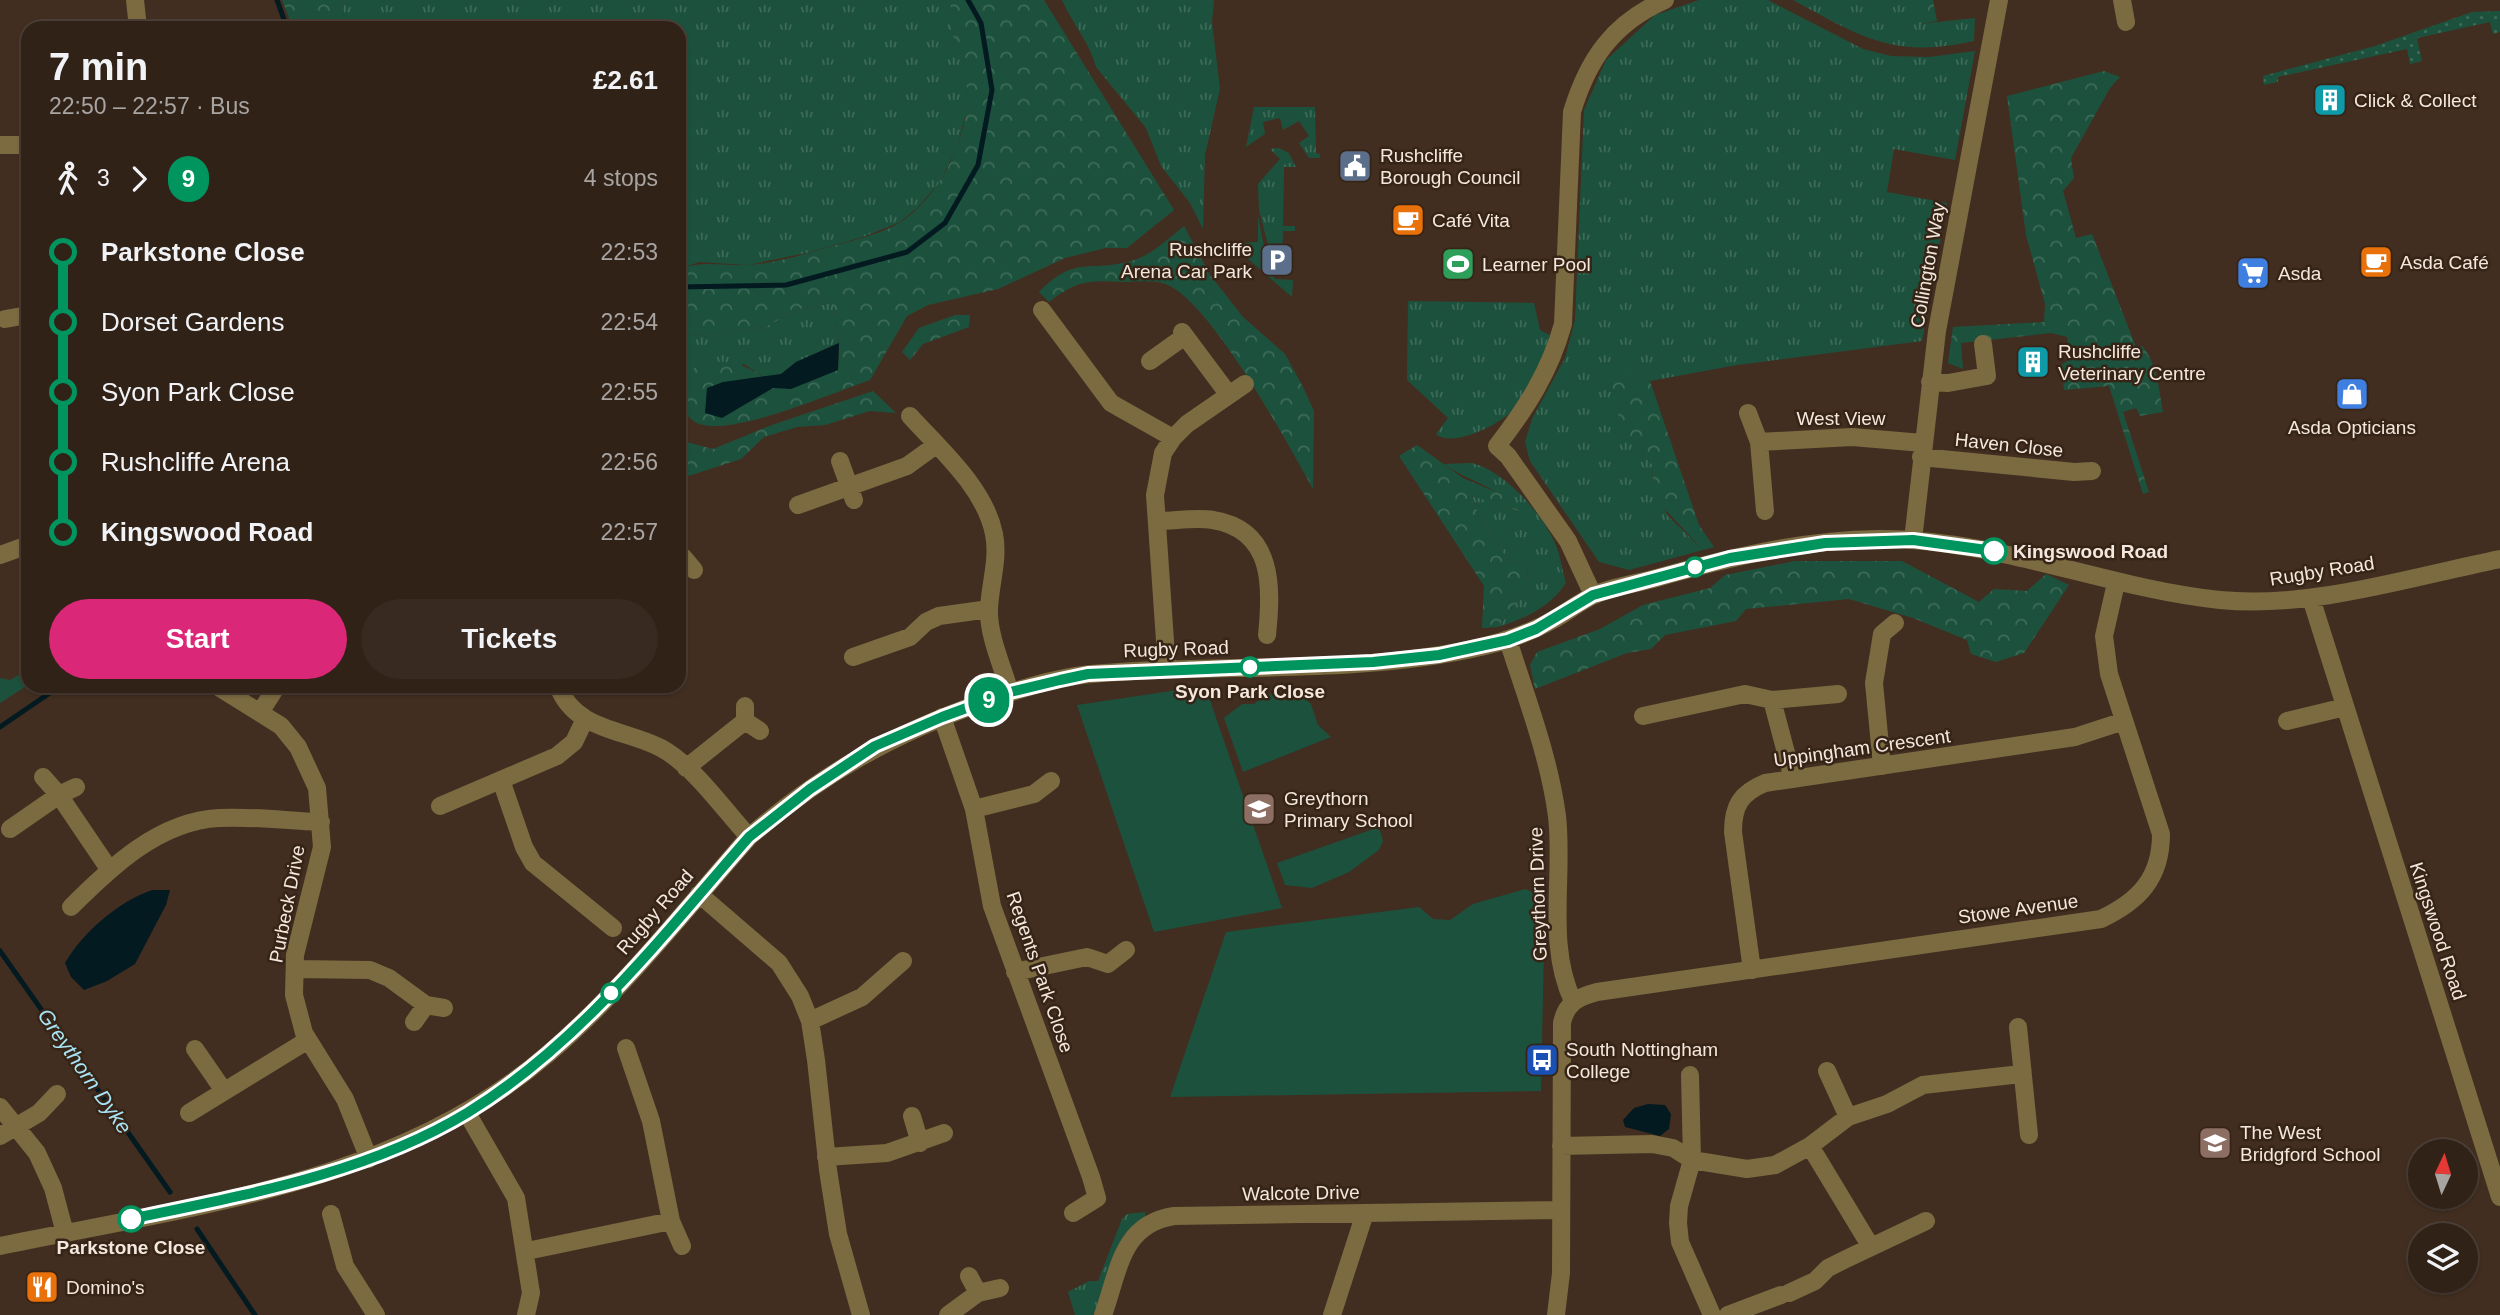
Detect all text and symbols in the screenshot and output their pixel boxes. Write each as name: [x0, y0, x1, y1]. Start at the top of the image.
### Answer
text: 7 min: [49, 46, 148, 88]
text: £2.61: [593, 65, 658, 95]
building icon: Click & Collect: [2311, 81, 2349, 119]
place label: Click & Collect: [2354, 90, 2477, 111]
text: 22:50 – 22:57 · Bus: [49, 93, 250, 119]
place label: Rushcliffe Borough Council: [1380, 145, 1520, 188]
public building icon: Rushcliffe Borough Council: [1336, 147, 1374, 185]
icon: walk: [49, 160, 87, 198]
icon: forward: [120, 160, 158, 198]
text: 3: [97, 165, 110, 191]
text: 9: [182, 165, 195, 192]
text: 4 stops: [584, 165, 658, 191]
street label: Collington Way: [1907, 200, 1949, 329]
cafe icon: Café Vita: [1389, 201, 1427, 239]
place label: Café Vita: [1432, 210, 1510, 231]
text: Parkstone Close: [101, 237, 305, 267]
text: 22:53: [600, 239, 658, 265]
place label: Rushcliffe Arena Car Park: [1121, 239, 1252, 282]
parking icon: Rushcliffe Arena Car Park: [1258, 241, 1296, 279]
cafe icon: Asda Café: [2357, 243, 2395, 281]
sports icon: Learner Pool: [1439, 245, 1477, 283]
place label: Asda Café: [2400, 252, 2489, 273]
place label: Learner Pool: [1482, 254, 1591, 275]
supermarket icon: Asda: [2234, 254, 2272, 292]
place label: Asda: [2278, 263, 2322, 284]
text: Dorset Gardens: [101, 307, 285, 337]
text: 22:54: [600, 309, 658, 335]
place label: Rushcliffe Veterinary Centre: [2058, 341, 2206, 384]
building icon: Rushcliffe Veterinary Centre: [2014, 343, 2052, 381]
shop icon: Asda Opticians: [2333, 375, 2371, 413]
text: Syon Park Close: [101, 377, 295, 407]
text: 22:55: [600, 379, 658, 405]
street label: West View: [1796, 408, 1886, 429]
place label: Asda Opticians: [2288, 417, 2416, 438]
street label: Haven Close: [1954, 429, 2064, 461]
text: Rushcliffe Arena: [101, 447, 290, 477]
text: 22:56: [600, 449, 658, 475]
text: Kingswood Road: [101, 517, 313, 547]
text: 22:57: [600, 519, 658, 545]
marker: Kingswood Road: [1981, 538, 2007, 564]
place label: Kingswood Road: [2013, 541, 2168, 562]
street label: Rugby Road: [2268, 552, 2376, 590]
unlabelled marker: [1685, 557, 1705, 577]
button: Start: [49, 599, 347, 679]
button: Tickets: [361, 599, 658, 679]
street label: Rugby Road: [1123, 637, 1229, 661]
marker: Syon Park Close: [1240, 657, 1260, 677]
line badge: 9: [966, 677, 1012, 723]
place label: Syon Park Close: [1175, 681, 1325, 702]
text: 9: [982, 686, 996, 713]
street label: Uppingham Crescent: [1772, 725, 1953, 771]
place label: Greythorn Primary School: [1284, 788, 1413, 831]
school or university icon: Greythorn Primary School: [1240, 790, 1278, 828]
street label: Greythorn Drive: [1525, 827, 1551, 961]
street label: Purbeck Drive: [265, 843, 309, 965]
street label: Kingswood Road: [2406, 859, 2470, 1003]
street label: Rugby Road: [612, 865, 698, 959]
street label: Regents Park Close: [1003, 889, 1077, 1055]
street label: Stowe Avenue: [1957, 890, 2079, 928]
unlabelled marker: [601, 983, 621, 1003]
water label: Greythorn Dyke: [33, 1004, 137, 1138]
place label: South Nottingham College: [1566, 1039, 1718, 1082]
bus stop icon: South Nottingham College: [1523, 1041, 1561, 1079]
place label: The West Bridgford School: [2240, 1122, 2380, 1165]
school or university icon: The West Bridgford School: [2196, 1124, 2234, 1162]
north arrow: [2408, 1139, 2478, 1209]
map controls: [2408, 1139, 2478, 1293]
street label: Walcote Drive: [1242, 1181, 1360, 1205]
marker: Parkstone Close: [118, 1206, 144, 1232]
button: layers: [2408, 1223, 2478, 1293]
place label: Parkstone Close: [57, 1237, 205, 1258]
restaurant icon: Domino's: [23, 1268, 61, 1306]
place label: Domino's: [66, 1277, 145, 1298]

